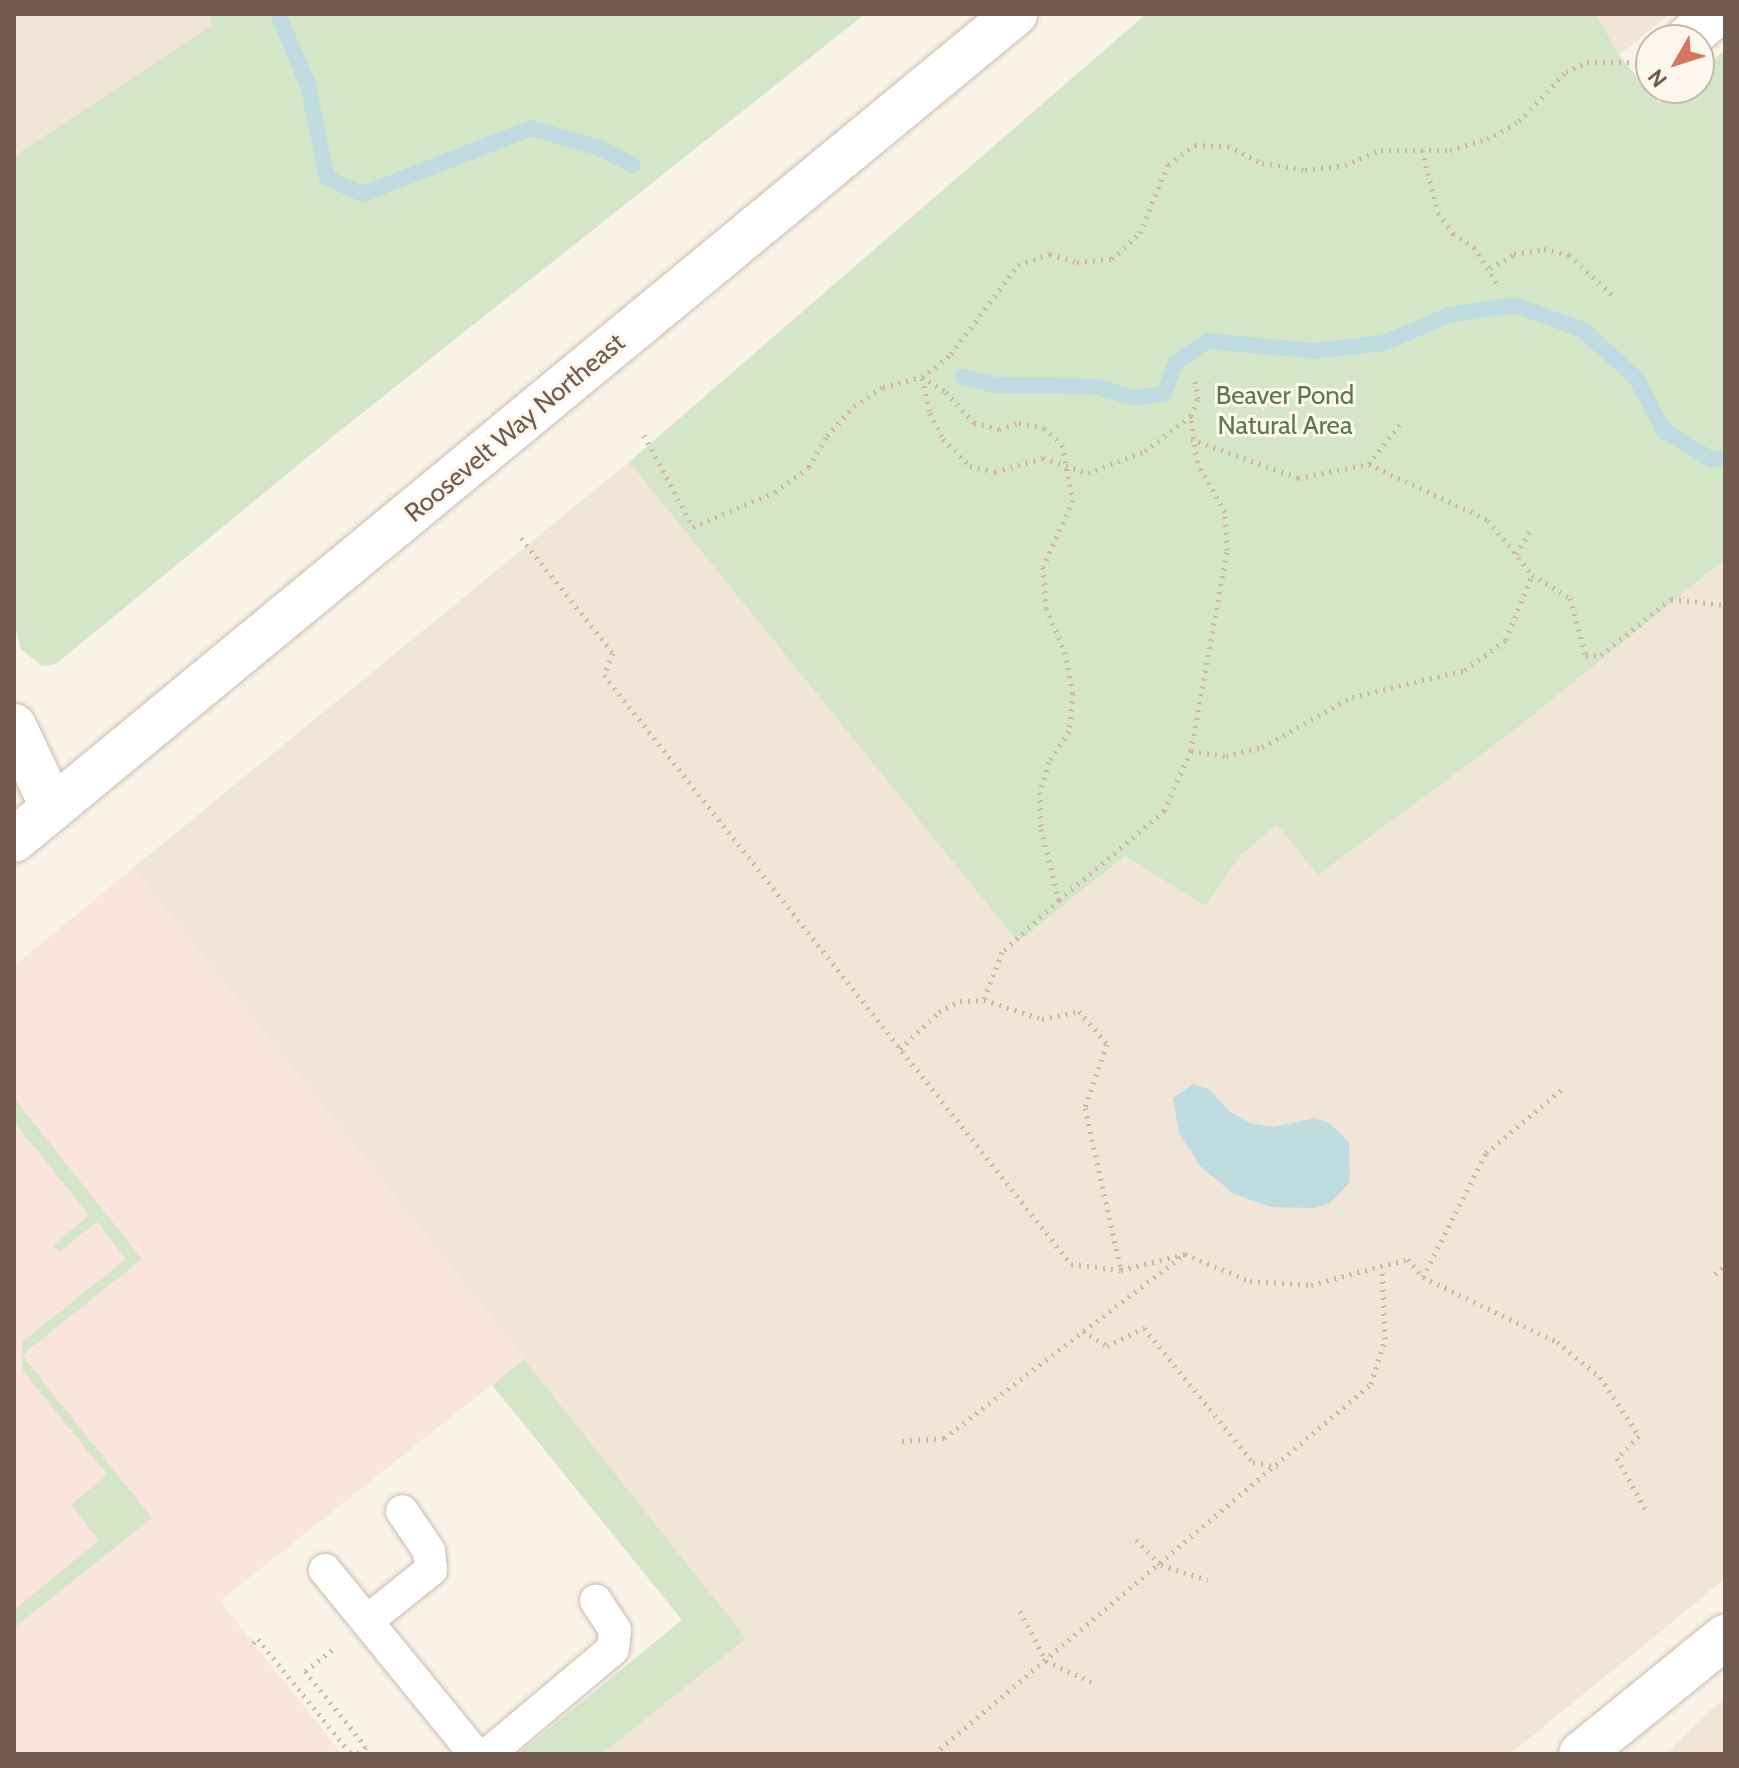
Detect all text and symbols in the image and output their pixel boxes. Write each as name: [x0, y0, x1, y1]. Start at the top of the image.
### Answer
north arrow: [1635, 24, 1715, 104]
text: N: [1642, 64, 1673, 93]
street label: Roosevelt Way Northeast: [399, 327, 631, 529]
park label: Beaver Pond Natural Area: [1216, 380, 1354, 442]

